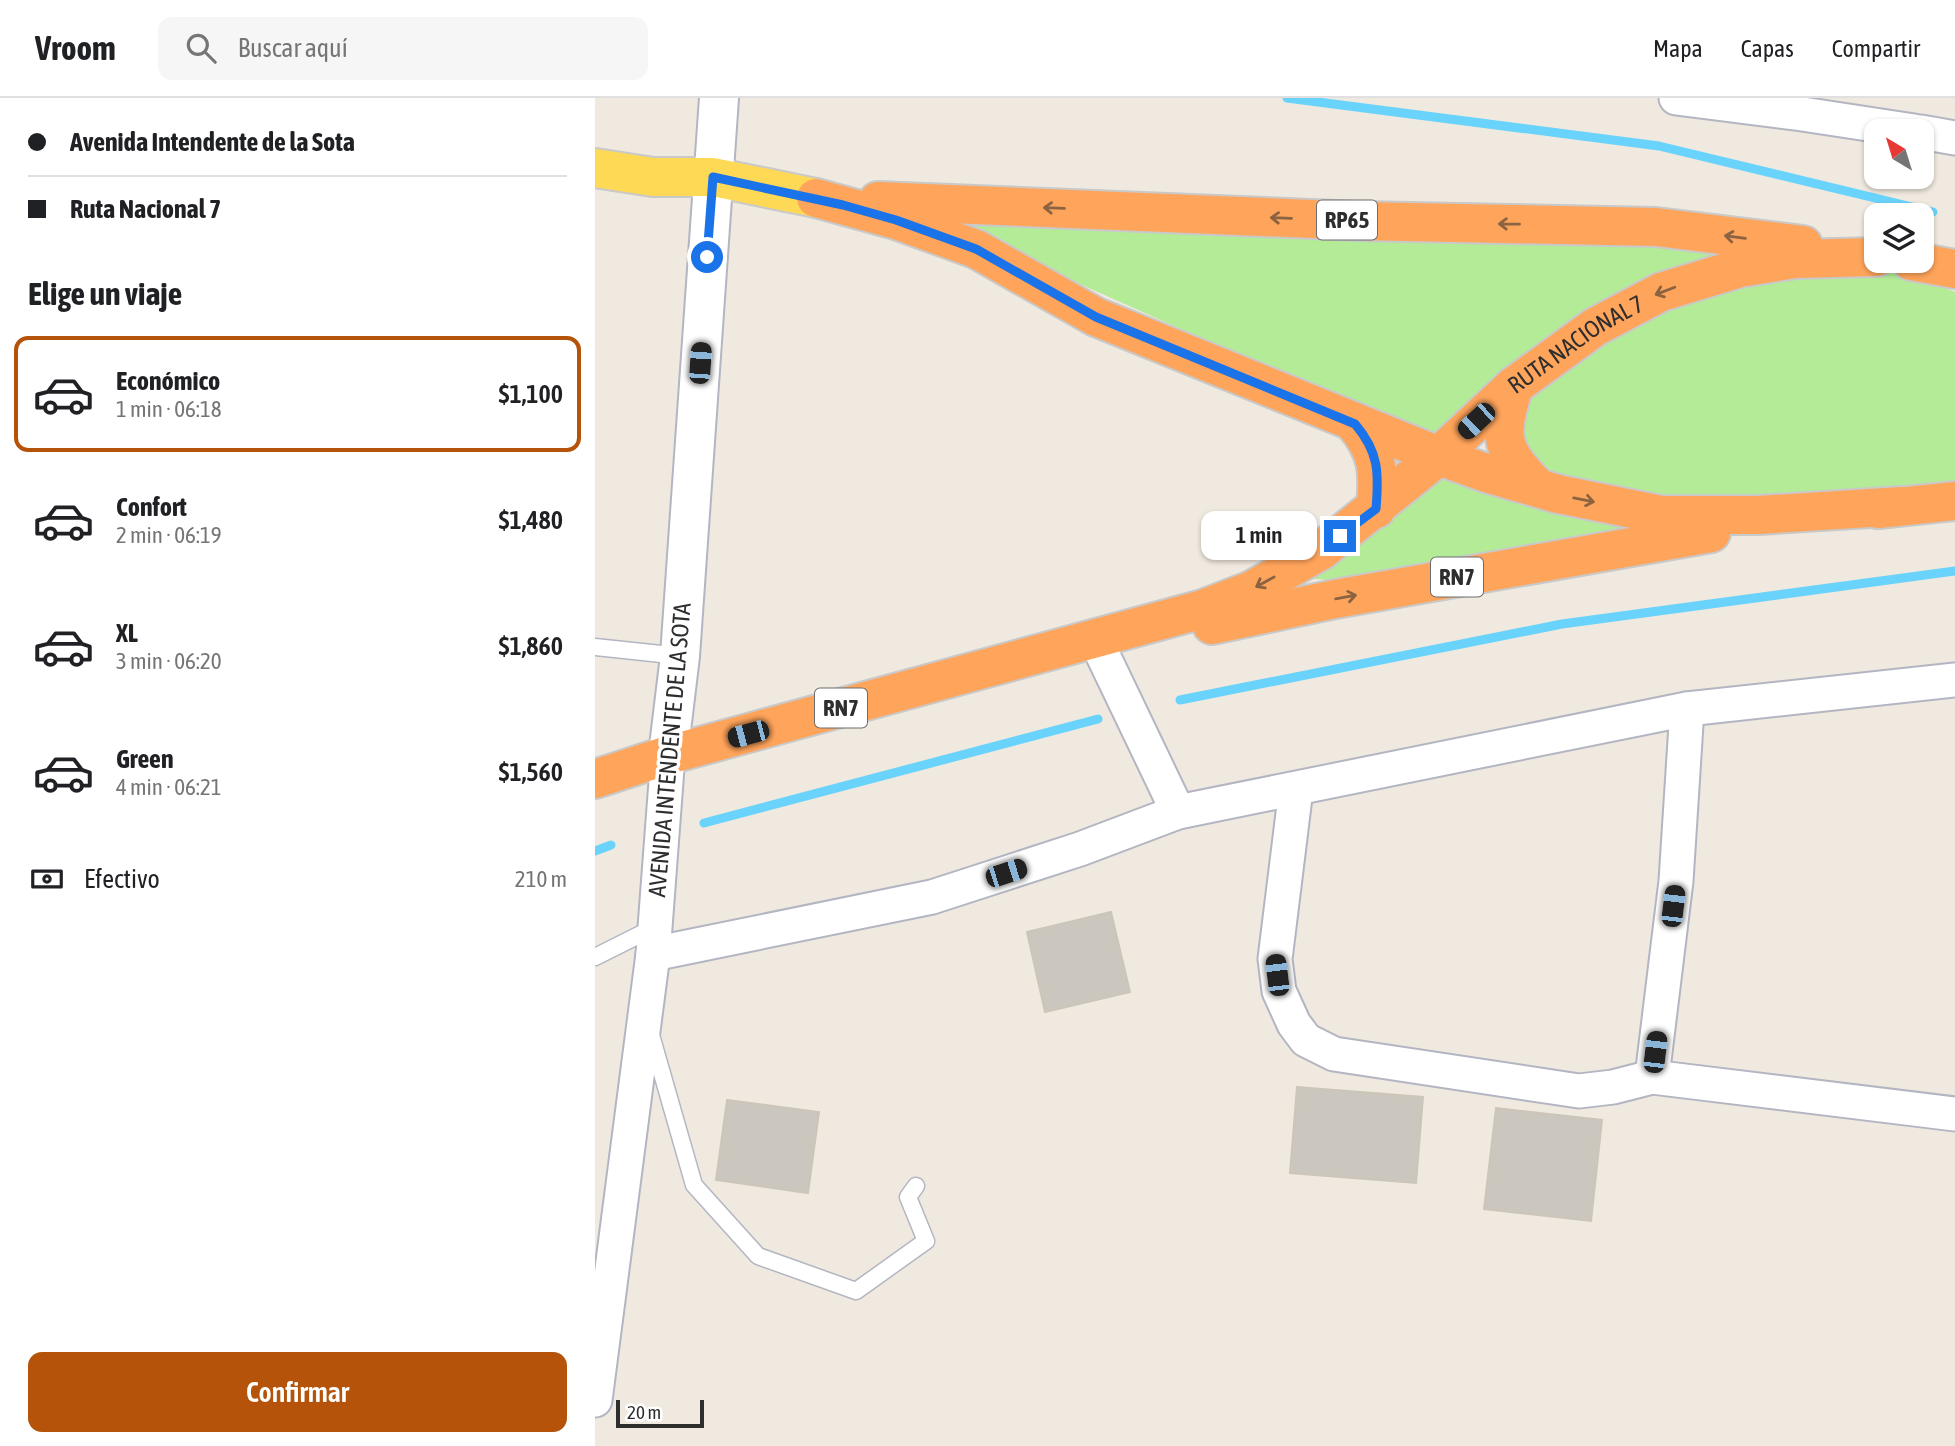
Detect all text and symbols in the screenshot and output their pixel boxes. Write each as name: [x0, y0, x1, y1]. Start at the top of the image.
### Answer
search box: [158, 17, 648, 80]
text: Vroom: [35, 29, 116, 67]
icon: search: [182, 29, 220, 67]
text: Buscar aquí: [238, 33, 348, 63]
text: Mapa: [1653, 35, 1703, 62]
text: Capas: [1741, 35, 1794, 62]
text: Compartir: [1832, 35, 1920, 62]
north arrow: [1864, 119, 1934, 189]
map controls: [1864, 119, 1934, 273]
text: Avenida Intendente de la Sota: [70, 127, 355, 157]
text: Ruta Nacional 7: [70, 194, 221, 224]
road number: RP65: [1317, 200, 1377, 239]
one-way arrow: [1043, 202, 1066, 215]
button: layers: [1864, 203, 1934, 273]
one-way arrow: [1270, 211, 1293, 224]
one-way arrow: [1497, 217, 1520, 231]
one-way arrow: [1725, 230, 1747, 243]
route start: [691, 241, 723, 273]
text: Elige un viaje: [28, 275, 182, 312]
one-way arrow: [1655, 286, 1677, 299]
street label: RUTA NACIONAL 7: [1503, 290, 1648, 399]
car: [689, 341, 712, 385]
icon: car: [32, 363, 95, 426]
text: Económico: [116, 366, 220, 396]
text: $1,100: [499, 379, 563, 409]
text: 1 min · 06:18: [116, 396, 222, 422]
car: [1454, 399, 1499, 443]
icon: car: [32, 489, 95, 552]
text: Confort: [116, 492, 187, 522]
one-way arrow: [1572, 493, 1595, 507]
text: $1,480: [499, 505, 563, 535]
callout: 1 min: [1200, 512, 1315, 560]
route end: [1324, 520, 1356, 552]
text: 2 min · 06:19: [116, 522, 222, 548]
text: 1 min: [1236, 522, 1282, 548]
road number: RN7: [1431, 558, 1483, 597]
one-way arrow: [1255, 576, 1276, 589]
one-way arrow: [1334, 590, 1357, 603]
street label: AVENIDA INTENDENTE DE LA SOTA: [643, 601, 696, 898]
icon: car: [32, 615, 95, 678]
text: XL: [116, 618, 138, 648]
text: $1,860: [499, 631, 563, 661]
text: 3 min · 06:20: [116, 648, 222, 674]
road number: RN7: [815, 688, 867, 728]
car: [725, 718, 772, 750]
icon: car: [32, 741, 95, 804]
text: Green: [116, 744, 174, 774]
text: $1,560: [499, 757, 563, 787]
text: 4 min · 06:21: [116, 774, 222, 800]
car: [983, 857, 1030, 889]
icon: cash: [28, 860, 66, 898]
text: Efectivo: [84, 864, 160, 894]
text: 210 m: [515, 866, 567, 892]
car: [1661, 884, 1686, 928]
car: [1265, 953, 1290, 997]
car: [1643, 1030, 1668, 1074]
button: Confirmar: [28, 1352, 567, 1432]
scale bar: [616, 1397, 703, 1429]
text: 20 m: [627, 1401, 661, 1423]

